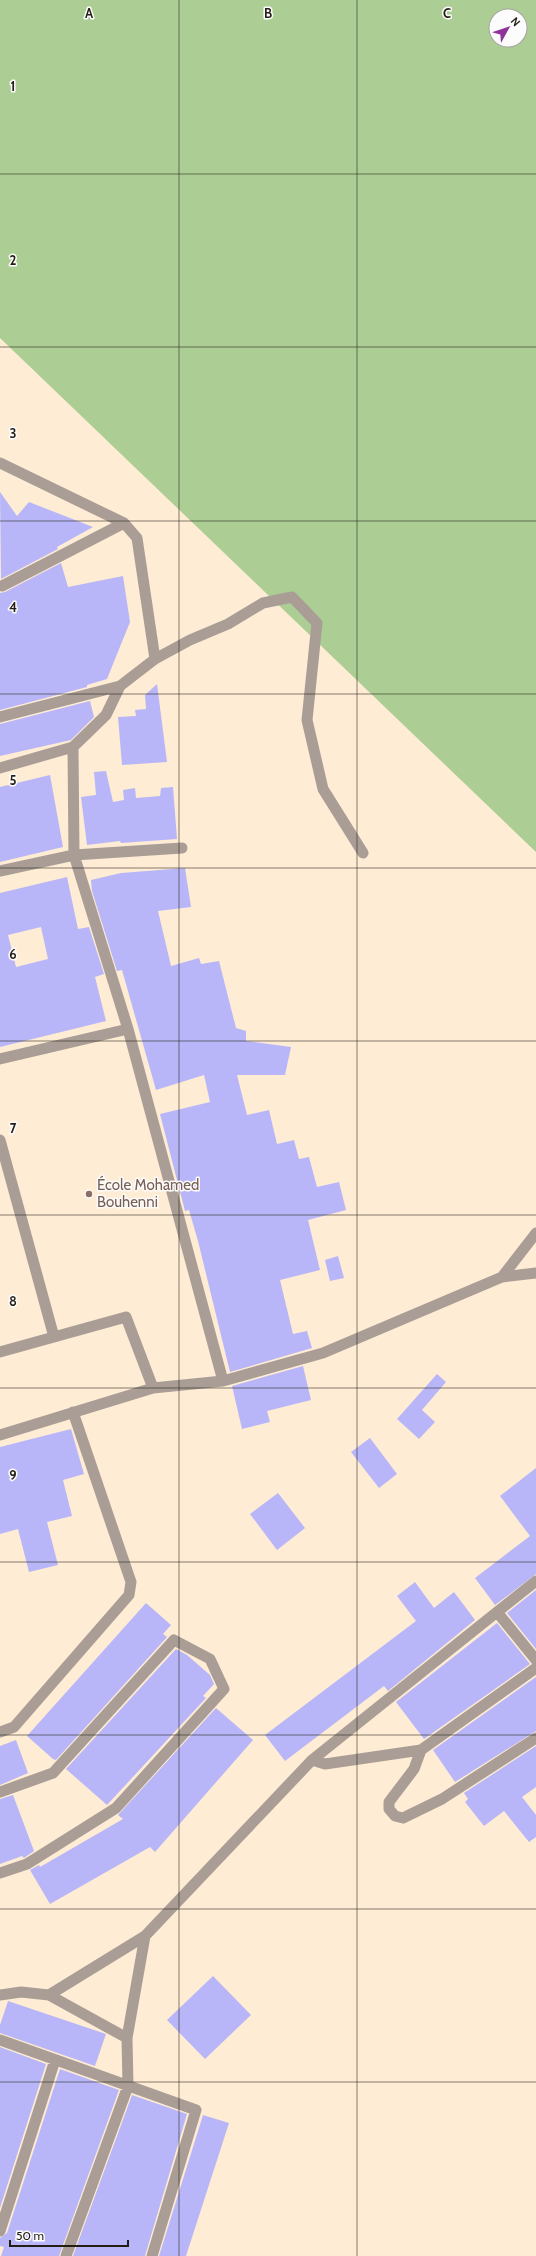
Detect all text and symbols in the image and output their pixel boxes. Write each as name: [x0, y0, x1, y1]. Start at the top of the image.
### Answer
text: A: [85, 5, 94, 21]
text: B: [264, 5, 272, 21]
text: C: [443, 5, 451, 21]
north arrow: [488, 8, 528, 48]
text: N: [508, 14, 524, 29]
text: 1: [11, 78, 15, 94]
text: 2: [10, 252, 17, 268]
text: 3: [9, 425, 17, 441]
text: 4: [9, 599, 17, 615]
text: 5: [10, 772, 17, 788]
text: 6: [9, 946, 17, 962]
text: 7: [10, 1120, 17, 1136]
place label: École Mohamed Bouhenni: [97, 1175, 199, 1211]
marker: École Mohamed Bouhenni: [84, 1189, 94, 1199]
text: 8: [9, 1293, 17, 1309]
text: 9: [9, 1467, 17, 1483]
scale bar: [10, 2222, 128, 2248]
text: 50 m: [16, 2228, 44, 2243]

